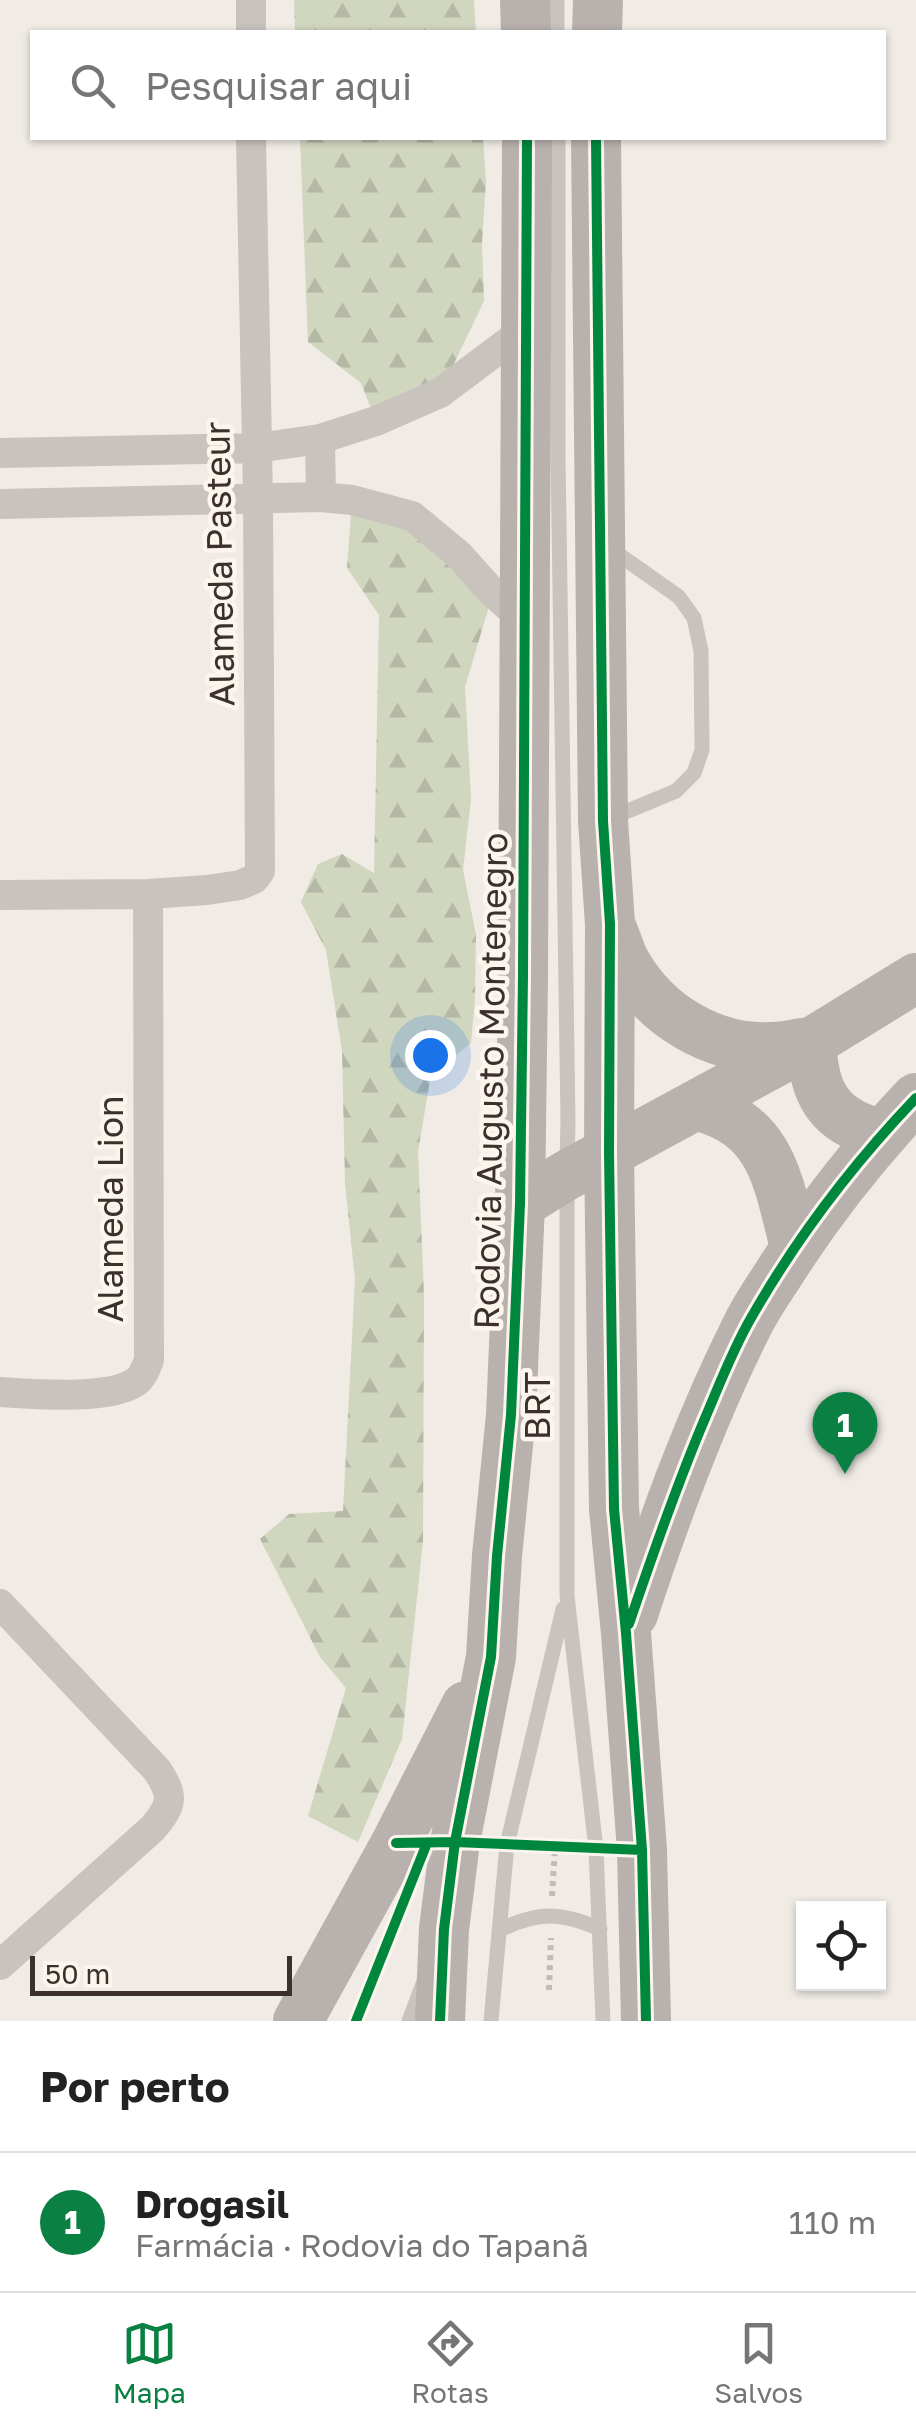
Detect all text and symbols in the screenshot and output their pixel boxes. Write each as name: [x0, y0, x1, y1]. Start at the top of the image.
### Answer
search box: [30, 30, 886, 140]
icon: search: [65, 58, 120, 113]
text: Pesquisar aqui: [145, 63, 412, 108]
street label: Alameda Pasteur: [196, 421, 242, 707]
street label: Rodovia Augusto Montenegro: [465, 832, 515, 1330]
your location: [405, 1030, 456, 1081]
street label: Alameda Lion: [89, 1096, 131, 1322]
street label: BRT: [516, 1372, 558, 1440]
pin: 1: [812, 1392, 878, 1474]
map controls: [796, 1901, 886, 1991]
button: locate: [796, 1901, 886, 1991]
scale bar: [30, 1951, 292, 1996]
text: 50 m: [45, 1957, 110, 1990]
text: Por perto: [40, 2061, 230, 2111]
text: Drogasil: [135, 2181, 289, 2226]
text: 1: [64, 2203, 81, 2241]
text: 110 m: [789, 2203, 876, 2241]
text: Farmácia · Rodovia do Tapanã: [135, 2226, 589, 2264]
tab: Mapa: [113, 2316, 186, 2409]
tab: Rotas: [411, 2316, 489, 2409]
tab: Salvos: [714, 2316, 803, 2409]

